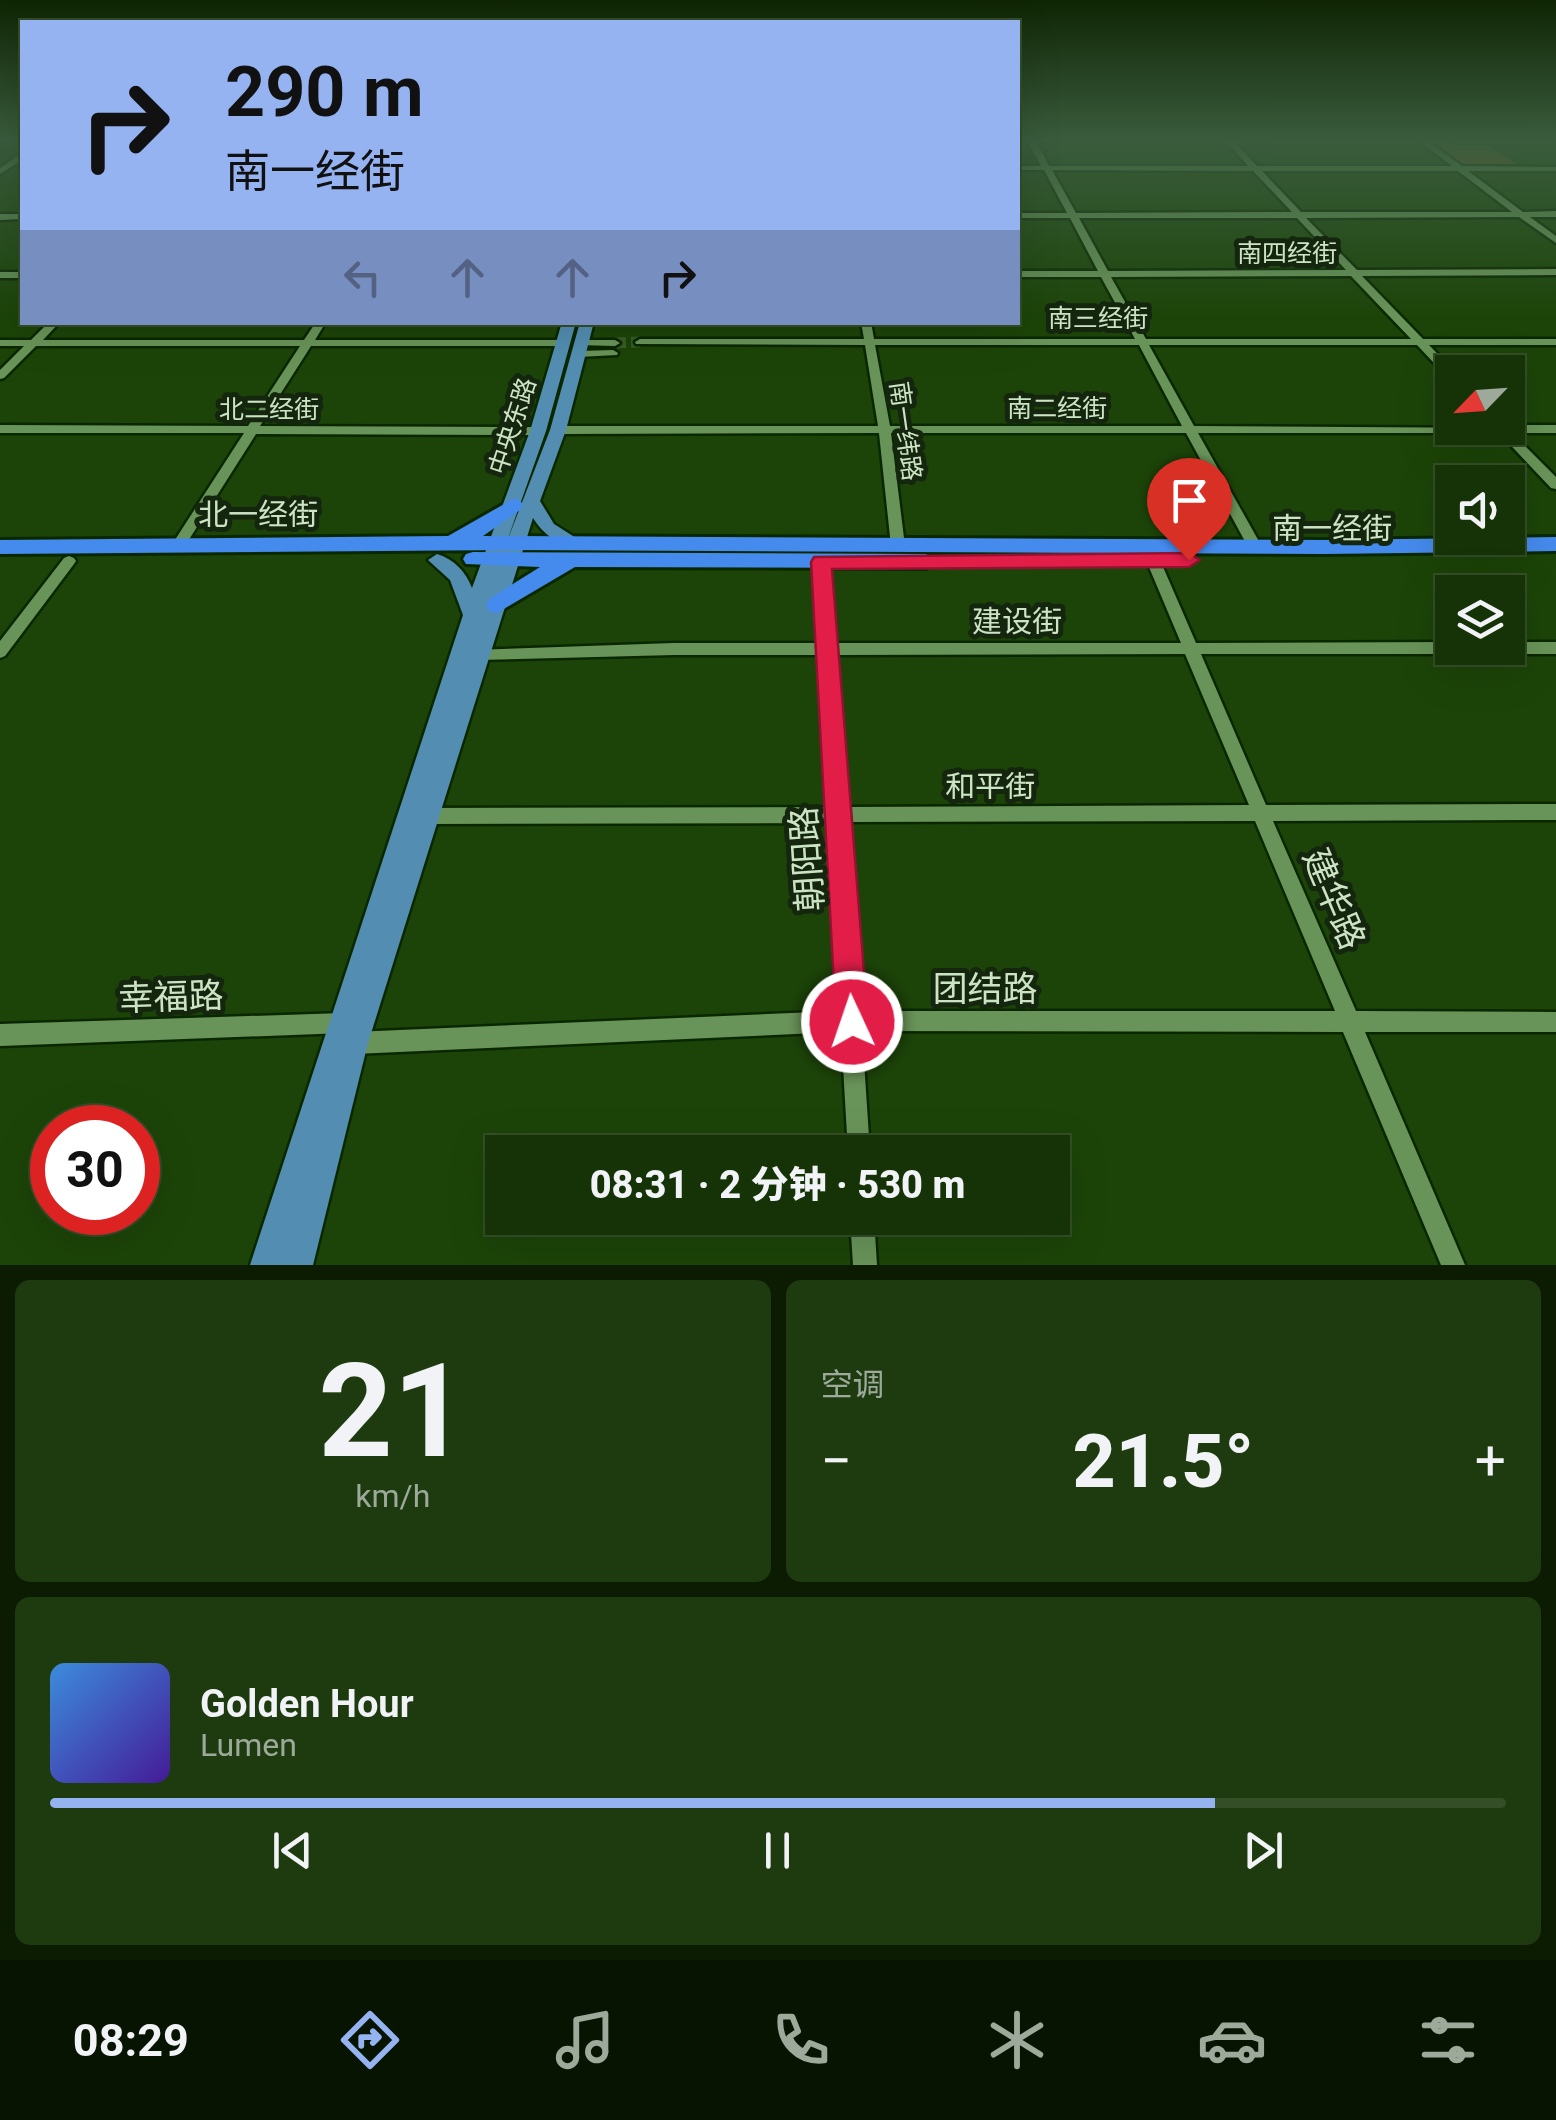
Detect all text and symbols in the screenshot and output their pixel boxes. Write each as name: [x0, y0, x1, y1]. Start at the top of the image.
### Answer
text: 290 m: [225, 51, 424, 133]
icon: right: [60, 60, 190, 190]
text: 南一经街: [225, 145, 405, 198]
street label: 南四经街: [1237, 239, 1337, 268]
icon: left: [335, 250, 390, 305]
icon: ahead: [440, 250, 495, 305]
icon: ahead: [545, 250, 600, 305]
icon: right: [650, 250, 705, 305]
street label: 南三经街: [1048, 304, 1148, 333]
north arrow: [1435, 355, 1525, 445]
map controls: [1435, 355, 1525, 665]
street label: 中央东路: [483, 374, 542, 478]
street label: 南一纬路: [884, 380, 927, 483]
street label: 南二经街: [1007, 394, 1107, 423]
street label: 北二经街: [219, 395, 319, 424]
pin: [1147, 458, 1232, 561]
button: sound: [1435, 465, 1525, 555]
icon: arrive: [1162, 473, 1217, 528]
street label: 北一经街: [198, 497, 318, 532]
street label: 南一经街: [1272, 511, 1392, 546]
button: layers: [1435, 575, 1525, 665]
street label: 建设街: [972, 604, 1062, 639]
street label: 和平街: [945, 769, 1035, 804]
street label: 朝阳路: [783, 805, 832, 913]
street label: 建华路: [1294, 843, 1373, 956]
street label: 团结路: [932, 969, 1038, 1010]
position arrow: [800, 970, 904, 1074]
street label: 幸福路: [118, 975, 224, 1020]
speed limit sign: 30: [30, 1105, 160, 1235]
text: 08:31 · 2 分钟 · 530 m: [590, 1163, 965, 1207]
text: 21: [318, 1335, 467, 1488]
text: 空调: [821, 1366, 885, 1404]
text: 21.5°: [1073, 1417, 1254, 1505]
text: −: [821, 1429, 852, 1493]
text: +: [1475, 1429, 1506, 1493]
text: km/h: [355, 1477, 430, 1515]
text: Golden Hour: [200, 1682, 414, 1726]
text: Lumen: [200, 1726, 297, 1764]
icon: previous: [265, 1823, 320, 1878]
icon: pause: [750, 1823, 805, 1878]
icon: next: [1236, 1823, 1291, 1878]
icon: directions: [335, 2005, 405, 2075]
icon: music: [550, 2005, 620, 2075]
icon: phone: [766, 2005, 836, 2075]
icon: climate: [982, 2005, 1052, 2075]
icon: car: [1197, 2005, 1267, 2075]
icon: filters: [1413, 2005, 1483, 2075]
text: 08:29: [73, 2014, 189, 2067]

